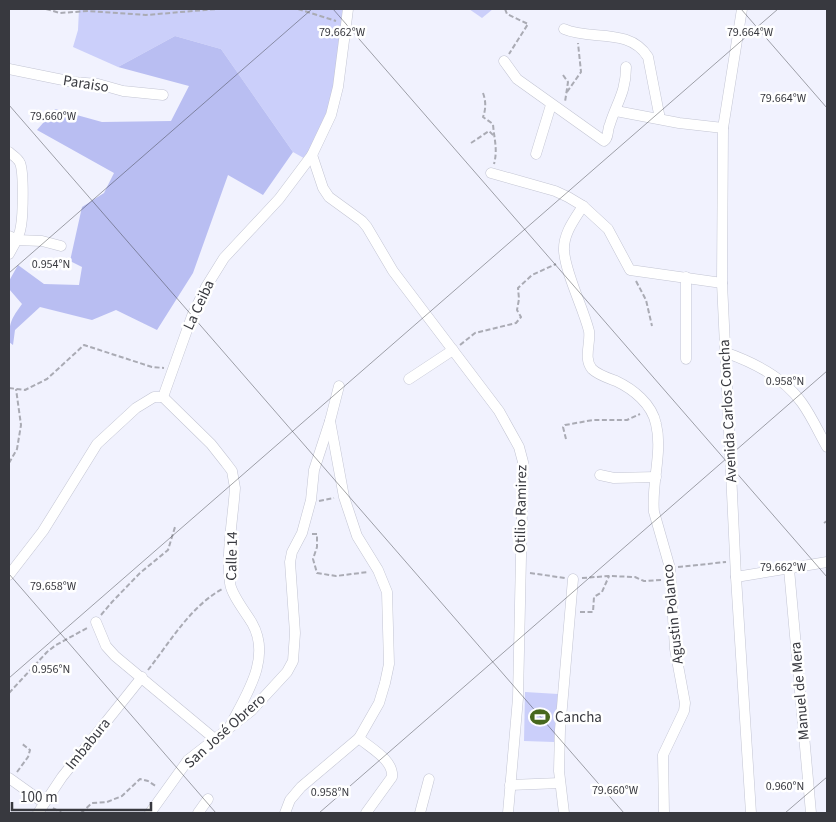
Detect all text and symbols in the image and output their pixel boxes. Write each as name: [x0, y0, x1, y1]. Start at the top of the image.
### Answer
text: 79.662°W: [319, 24, 366, 41]
text: 79.664°W: [727, 24, 774, 41]
street label: Paraiso: [62, 70, 110, 98]
text: 79.664°W: [760, 90, 807, 107]
text: 79.660°W: [30, 108, 77, 125]
text: 0.954°N: [32, 256, 70, 273]
street label: La Ceiba: [178, 276, 220, 334]
street label: Avenida Carlos Concha: [714, 339, 742, 483]
text: 0.958°N: [766, 373, 804, 390]
street label: Otilio Ramirez: [510, 465, 532, 553]
street label: Calle 14: [221, 531, 243, 581]
text: 79.662°W: [760, 559, 807, 576]
street label: Agustin Polanco: [657, 563, 689, 665]
text: 79.658°W: [30, 578, 77, 595]
street label: Manuel de Mera: [785, 641, 815, 741]
text: 0.956°N: [32, 661, 70, 678]
street label: San José Obrero: [180, 689, 270, 773]
sports icon: Cancha: [529, 706, 551, 728]
place label: Cancha: [555, 707, 602, 728]
street label: Imbabura: [61, 714, 115, 774]
text: 0.960°N: [766, 778, 804, 795]
scale bar: [12, 780, 151, 812]
text: 79.660°W: [592, 782, 639, 799]
text: 0.958°N: [311, 784, 349, 801]
text: 100 m: [20, 787, 58, 808]

